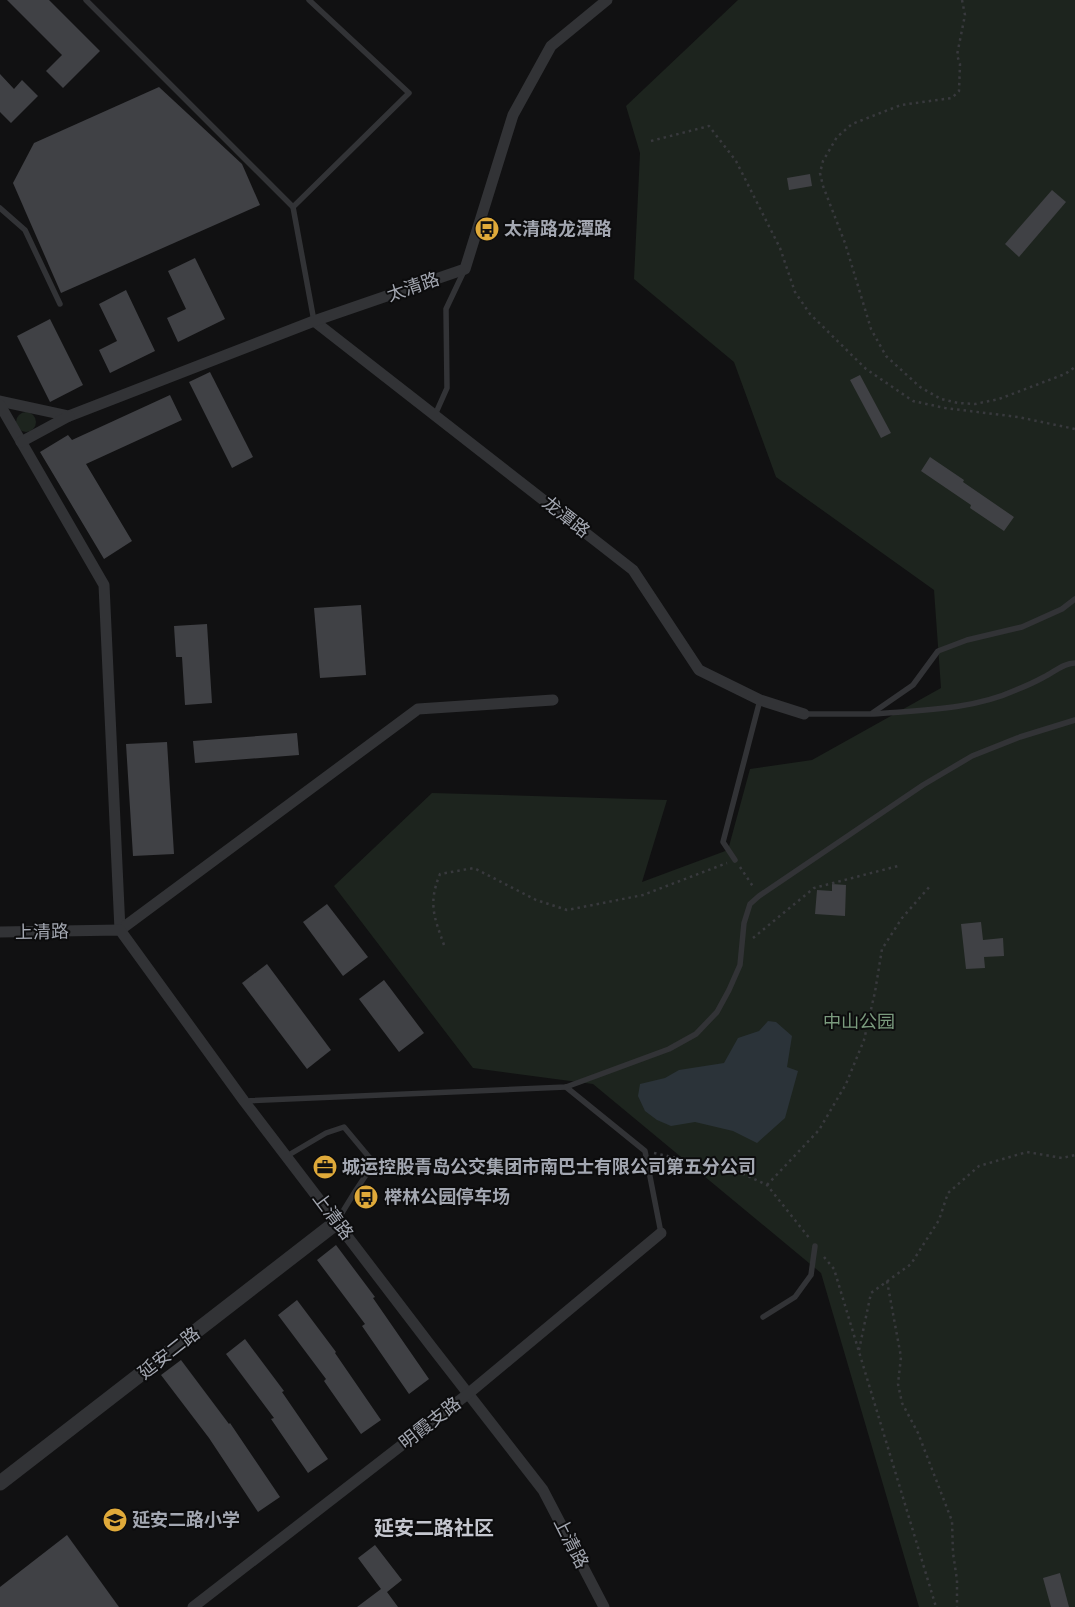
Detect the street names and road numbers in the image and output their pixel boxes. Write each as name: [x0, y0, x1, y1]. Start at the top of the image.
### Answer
street label: 太清路: [384, 267, 442, 306]
street label: 龙潭路: [538, 491, 595, 542]
street label: 上清路: [15, 920, 69, 943]
street label: 上清路: [308, 1187, 359, 1244]
street label: 延安二路: [133, 1321, 204, 1384]
street label: 明霞支路: [394, 1391, 465, 1454]
street label: 上清路: [549, 1513, 594, 1572]

